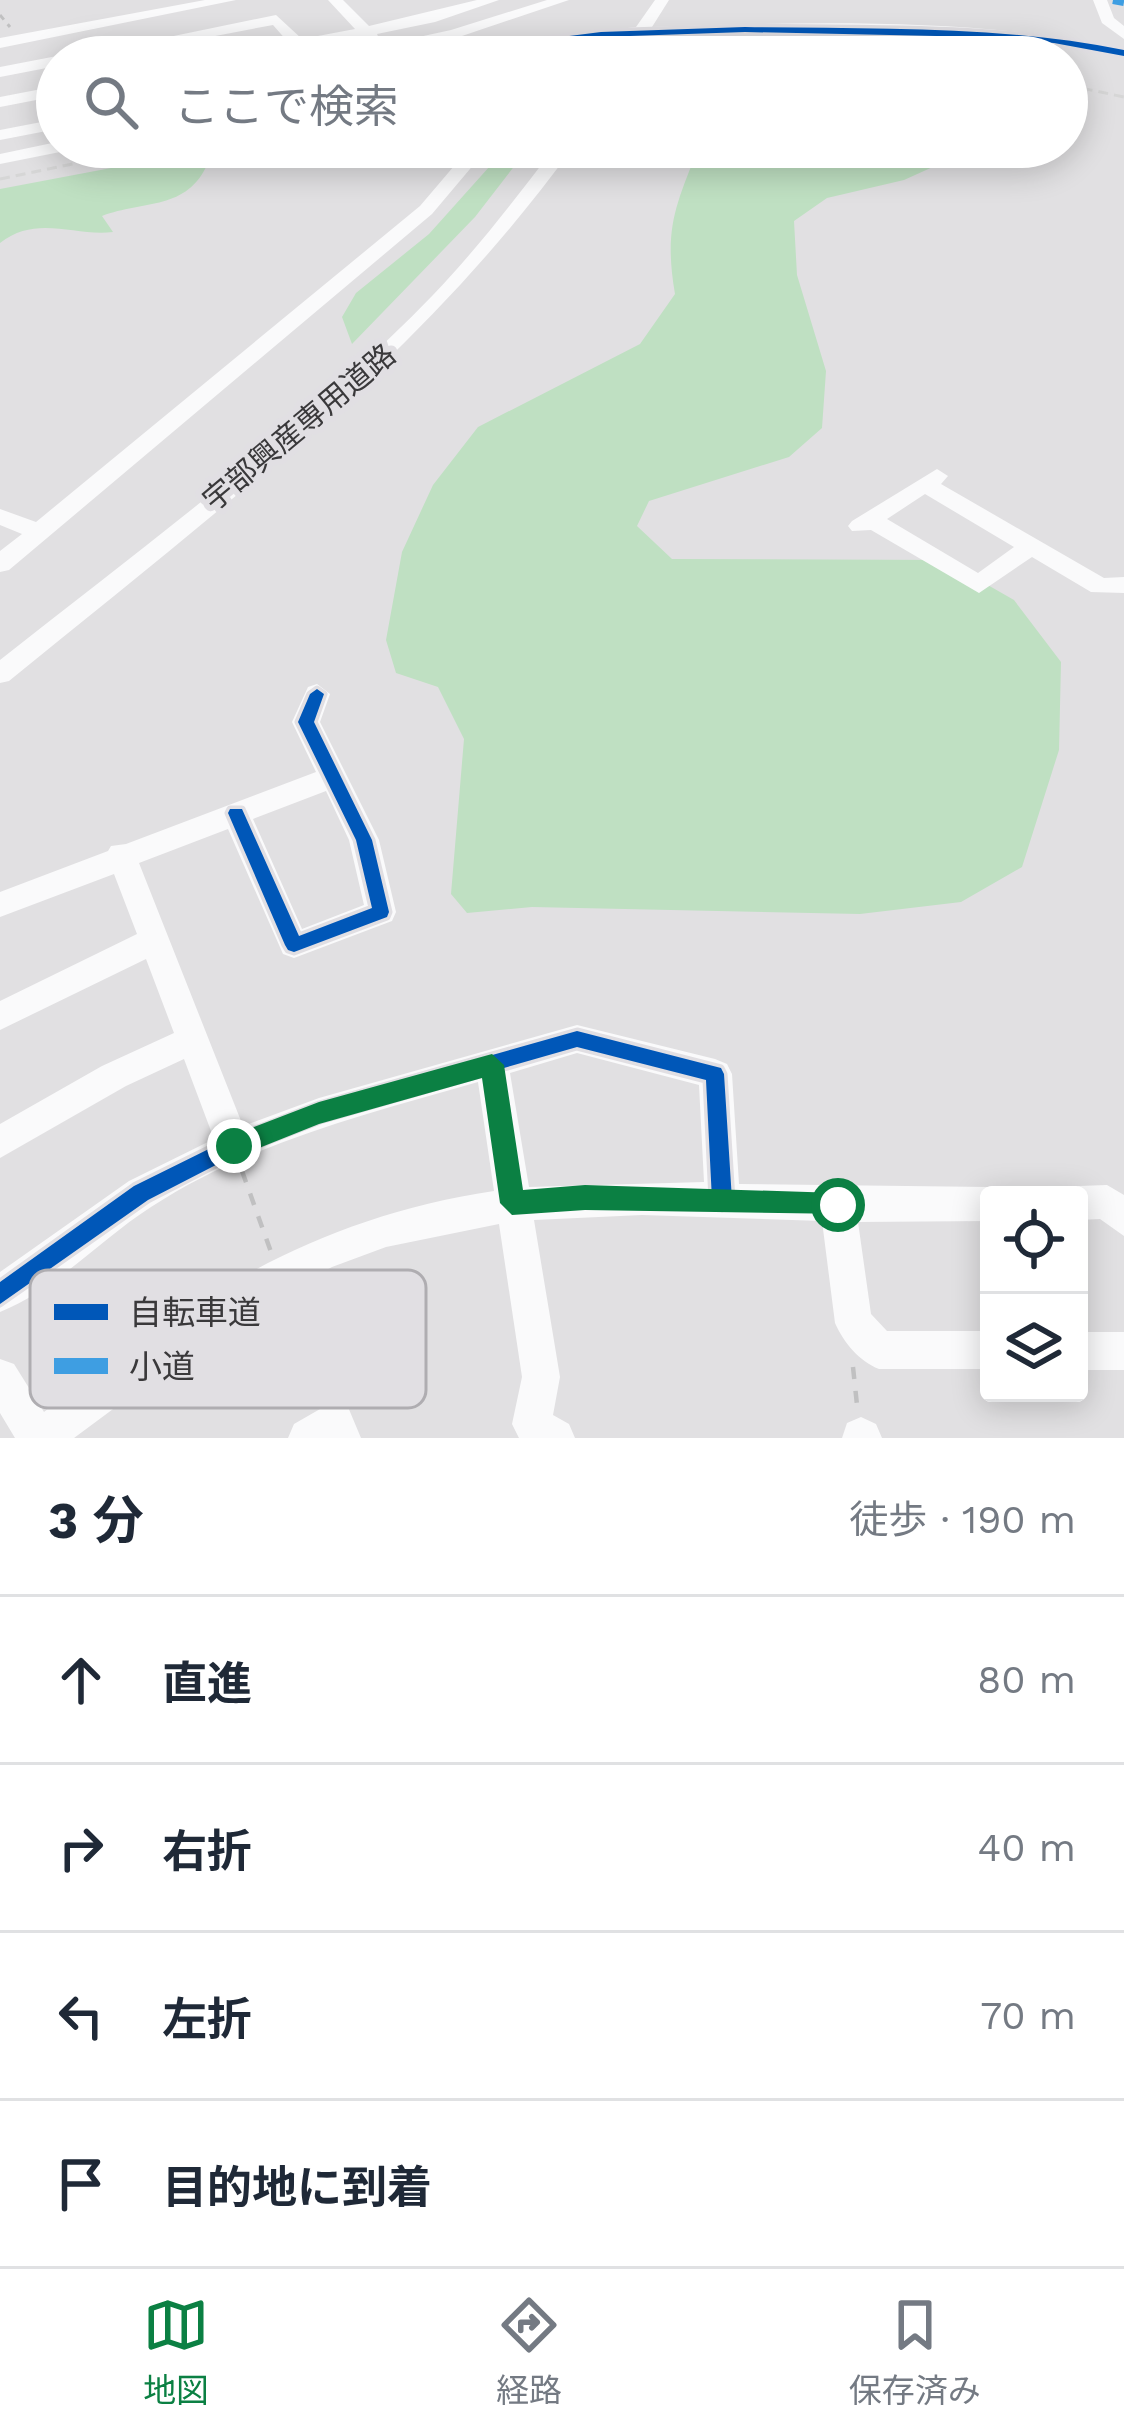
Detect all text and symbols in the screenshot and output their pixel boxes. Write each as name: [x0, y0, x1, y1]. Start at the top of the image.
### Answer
search box: [36, 36, 1088, 168]
icon: search: [78, 69, 144, 135]
text: ここで検索: [174, 80, 399, 133]
street label: 宇部興産専用道路: [196, 336, 402, 518]
route end: [207, 1119, 261, 1173]
route start: [811, 1178, 865, 1232]
map controls: [980, 1186, 1088, 1402]
button: locate: [980, 1186, 1088, 1294]
legend: [30, 1270, 426, 1408]
text: 自転車道: [129, 1293, 261, 1332]
button: layers: [980, 1294, 1088, 1402]
text: 小道: [129, 1347, 195, 1386]
text: 3 分: [48, 1491, 144, 1550]
text: 徒歩 · 190 m: [849, 1497, 1076, 1542]
icon: ahead: [48, 1647, 114, 1713]
text: 直進: [162, 1657, 252, 1710]
text: 80 m: [977, 1657, 1076, 1702]
icon: right: [48, 1815, 114, 1881]
text: 右折: [162, 1825, 252, 1878]
text: 40 m: [977, 1825, 1076, 1870]
icon: left: [48, 1983, 114, 2049]
text: 左折: [162, 1993, 252, 2046]
text: 70 m: [980, 1993, 1076, 2038]
icon: arrive: [48, 2151, 114, 2217]
text: 目的地に到着: [162, 2161, 432, 2214]
tab: 地図: [143, 2292, 209, 2412]
tab: 経路: [496, 2292, 562, 2412]
tab: 保存済み: [849, 2292, 981, 2412]

